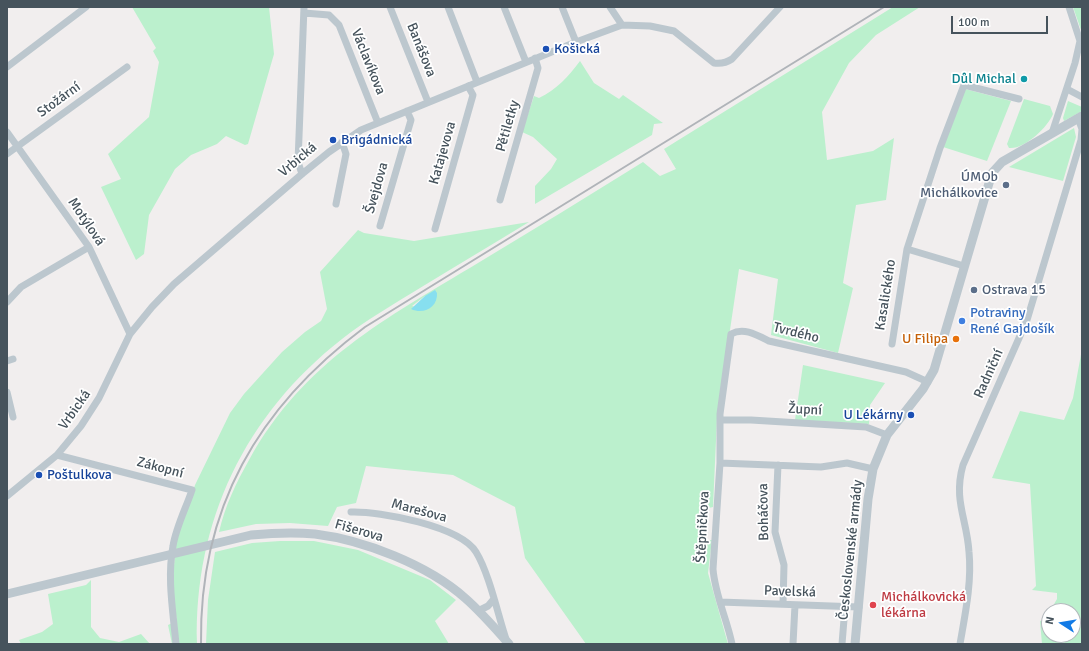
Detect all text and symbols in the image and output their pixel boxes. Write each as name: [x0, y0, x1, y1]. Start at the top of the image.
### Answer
scale bar: [953, 8, 1050, 34]
text: 100 m: [958, 15, 990, 30]
street label: Banášova: [403, 20, 439, 80]
street label: Václavíkova: [347, 27, 389, 97]
place label: Košická: [554, 41, 600, 57]
marker: Košická: [541, 44, 551, 54]
place label: Důl Michal: [952, 71, 1016, 87]
marker: Důl Michal: [1019, 74, 1029, 84]
street label: Stožární: [34, 79, 84, 121]
street label: Pětiletky: [493, 98, 523, 154]
street label: Katajevova: [426, 120, 460, 186]
place label: Brigádnická: [341, 132, 412, 148]
marker: Brigádnická: [328, 135, 338, 145]
street label: Vrbická: [275, 139, 321, 181]
street label: Švejdova: [362, 160, 392, 216]
place label: ÚMOb Michálkovice: [920, 169, 998, 202]
marker: ÚMOb Michálkovice: [1001, 180, 1011, 190]
street label: Motýlová: [64, 195, 108, 249]
street label: Kasalického: [872, 258, 900, 332]
place label: Ostrava 15: [982, 282, 1046, 298]
marker: Ostrava 15: [969, 285, 979, 295]
place label: Potraviny René Gajdošík: [970, 305, 1055, 338]
marker: Potraviny René Gajdošík: [957, 316, 967, 326]
street label: Tvrdého: [771, 319, 821, 347]
place label: U Filipa: [902, 331, 948, 347]
marker: U Filipa: [951, 334, 961, 344]
street label: Radniční: [971, 347, 1007, 401]
street label: Vrbická: [55, 387, 95, 433]
street label: Župní: [788, 401, 822, 419]
place label: U Lékárny: [843, 407, 903, 423]
marker: U Lékárny: [906, 410, 916, 420]
street label: Zákopní: [135, 454, 185, 482]
place label: Poštulkova: [47, 467, 112, 483]
marker: Poštulkova: [34, 470, 44, 480]
street label: Československé armády: [835, 479, 867, 621]
street label: Boháčova: [755, 483, 773, 541]
street label: Štěpničkova: [693, 490, 713, 564]
street label: Marešova: [389, 496, 449, 526]
street label: Fišerova: [333, 516, 385, 546]
street label: Pavelská: [764, 583, 816, 601]
place label: Michálkovická lékárna: [881, 589, 966, 622]
marker: Michálkovická lékárna: [868, 600, 878, 610]
north arrow: [1041, 603, 1081, 643]
text: N: [1043, 616, 1057, 626]

